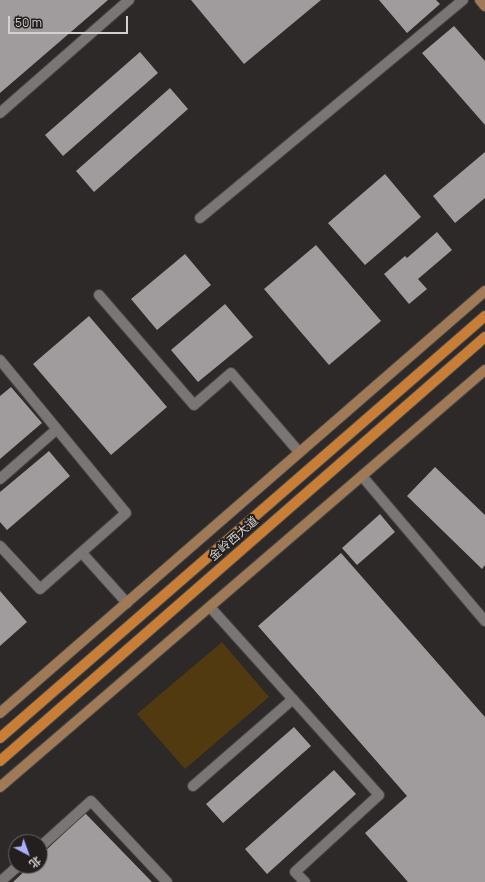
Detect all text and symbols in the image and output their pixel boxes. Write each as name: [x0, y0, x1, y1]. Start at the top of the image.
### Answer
scale bar: [10, 8, 130, 34]
text: 50 m: [15, 14, 42, 31]
street label: 金岭西大道: [207, 514, 261, 564]
north arrow: [8, 834, 48, 874]
text: 北: [26, 853, 45, 872]

